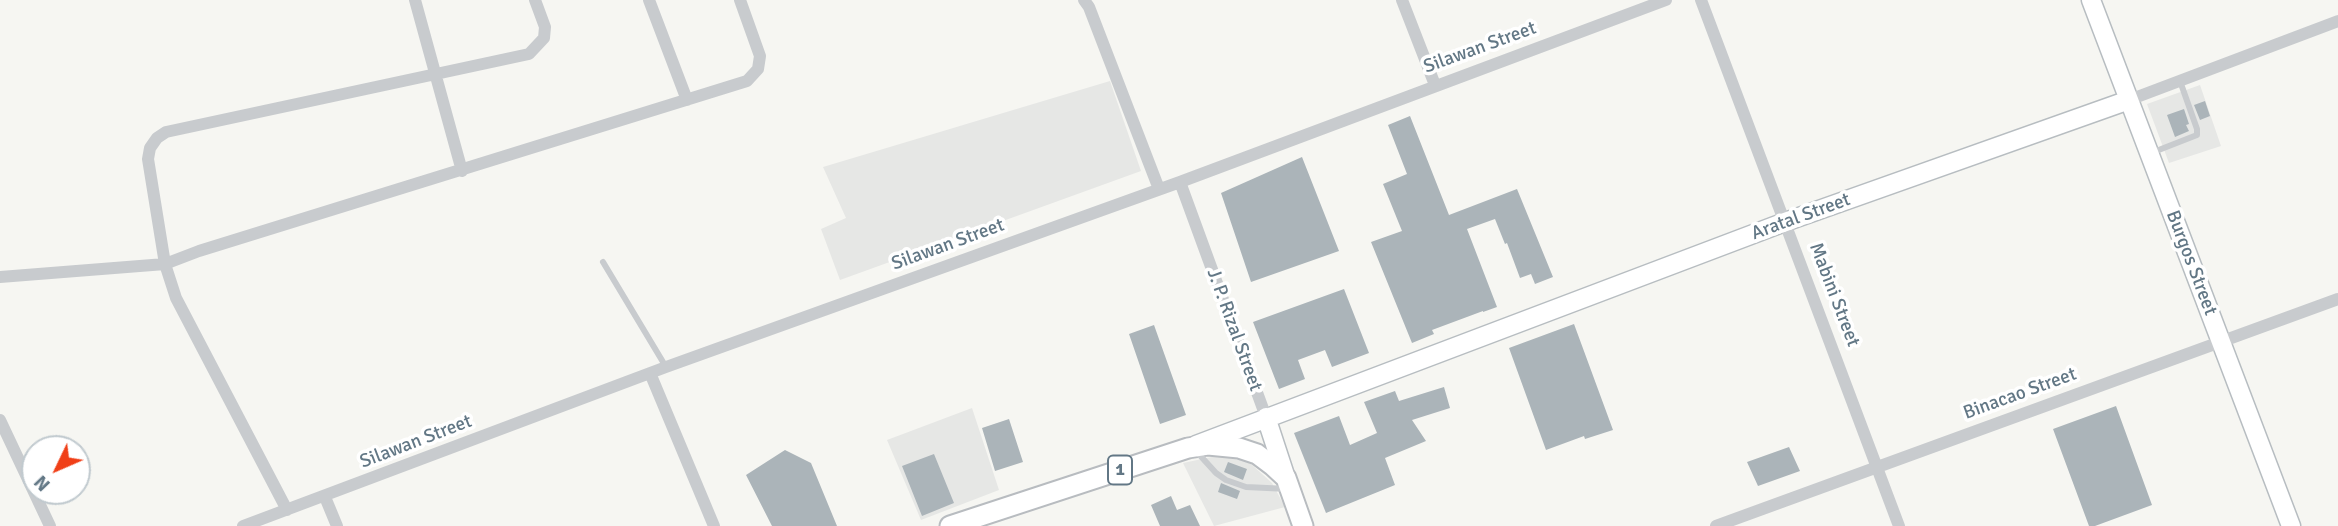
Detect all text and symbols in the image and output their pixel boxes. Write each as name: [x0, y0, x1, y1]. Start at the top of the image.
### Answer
street label: Silawan Street: [1421, 17, 1539, 79]
street label: Aratal Street: [1748, 189, 1854, 245]
street label: Burgos Street: [2161, 207, 2221, 319]
street label: Silawan Street: [889, 214, 1007, 276]
street label: Mabini Street: [1804, 240, 1864, 350]
street label: J. P. Rizal Street: [1201, 266, 1267, 394]
street label: Binacao Street: [1960, 363, 2080, 425]
street label: Silawan Street: [357, 410, 475, 474]
north arrow: [21, 435, 91, 505]
road number: 1: [1108, 456, 1132, 484]
text: N: [29, 470, 56, 496]

